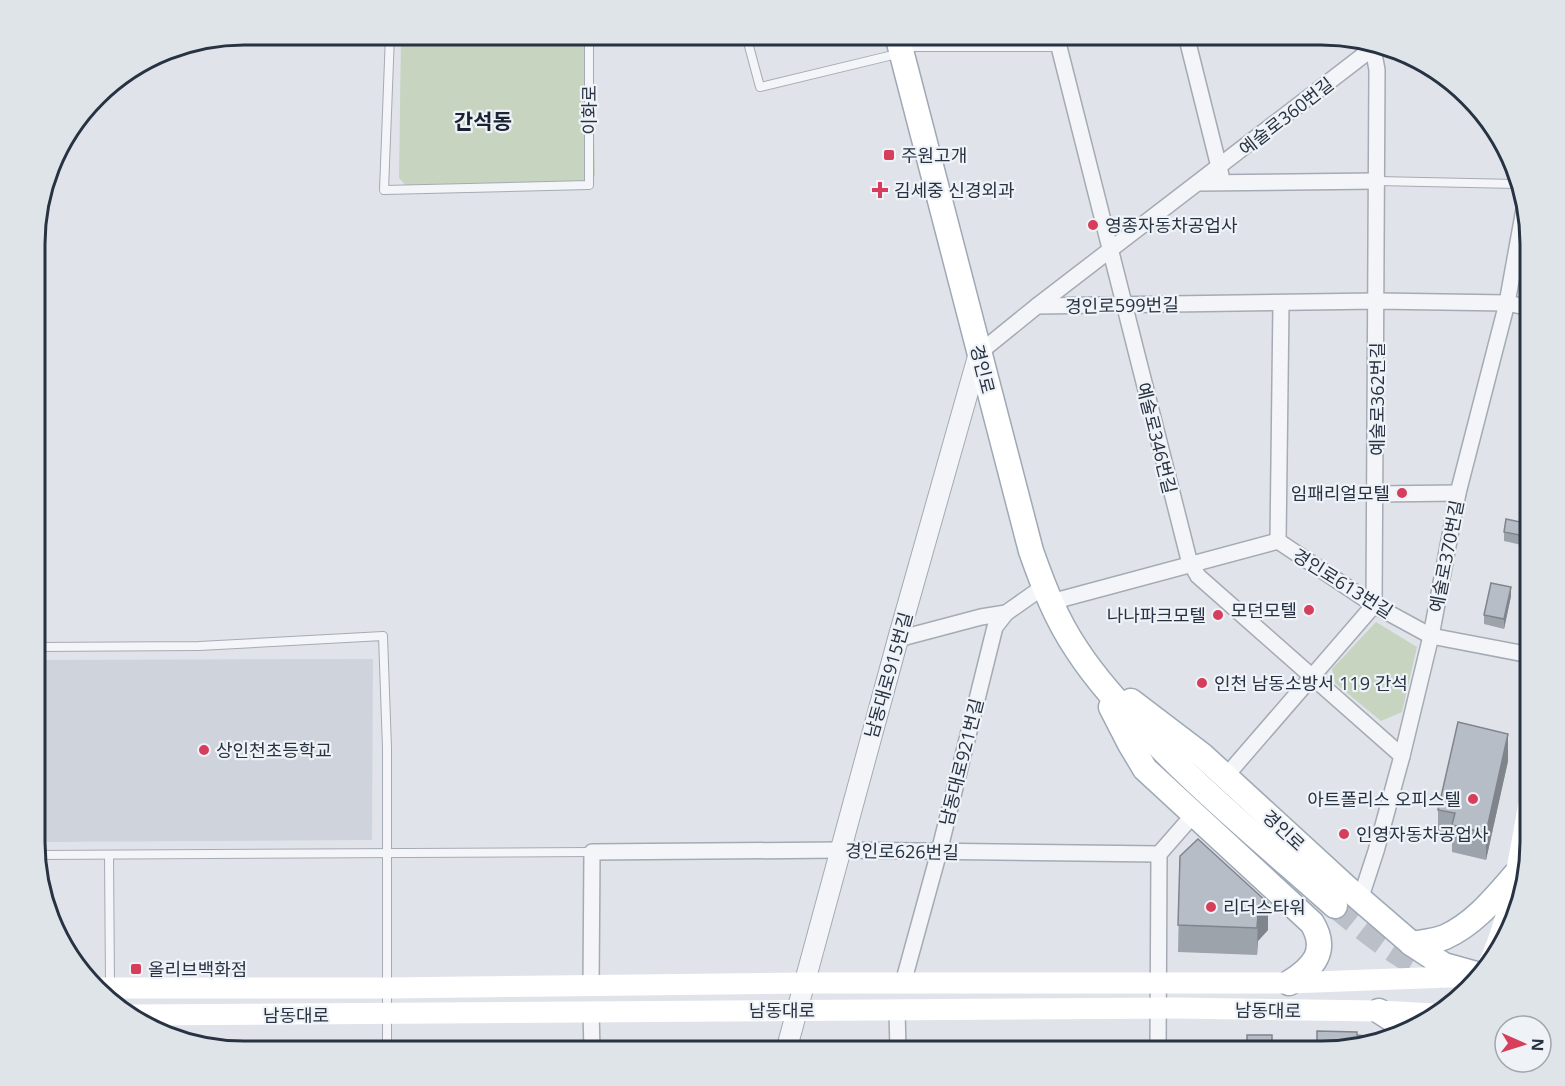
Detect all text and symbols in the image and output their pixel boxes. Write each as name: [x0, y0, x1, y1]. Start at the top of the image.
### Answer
street label: 예술로360번길: [1234, 72, 1338, 160]
street label: 이화로: [577, 85, 601, 135]
district label: 간석동: [454, 107, 512, 135]
place label: 주원고개: [901, 143, 967, 167]
marker: 주원고개: [882, 148, 896, 162]
place label: 김세중 신경외과: [894, 178, 1015, 202]
marker: 김세중 신경외과: [871, 181, 889, 199]
place label: 영종자동차공업사: [1105, 213, 1238, 237]
marker: 영종자동차공업사: [1086, 218, 1100, 232]
street label: 경인로599번길: [1065, 292, 1179, 318]
street label: 경인로: [965, 342, 1001, 396]
street label: 예술로362번길: [1365, 342, 1389, 456]
street label: 예술로346번길: [1132, 380, 1182, 496]
place label: 임패리얼모텔: [1291, 481, 1390, 505]
marker: 임패리얼모텔: [1395, 486, 1409, 500]
street label: 예술로370번길: [1423, 498, 1469, 614]
street label: 경인로613번길: [1288, 543, 1398, 623]
place label: 모던모텔: [1231, 598, 1297, 622]
place label: 나나파크모텔: [1107, 603, 1206, 627]
marker: 모던모텔: [1302, 603, 1316, 617]
marker: 나나파크모텔: [1211, 608, 1225, 622]
street label: 남동대로915번길: [859, 609, 917, 741]
place label: 인천 남동소방서 119 간석: [1214, 671, 1408, 695]
marker: 인천 남동소방서 119 간석: [1195, 676, 1209, 690]
street label: 남동대로921번길: [934, 696, 988, 828]
place label: 상인천초등학교: [216, 738, 332, 762]
marker: 상인천초등학교: [197, 743, 211, 757]
place label: 아트폴리스 오피스텔: [1307, 787, 1461, 811]
marker: 아트폴리스 오피스텔: [1466, 792, 1480, 806]
street label: 경인로: [1258, 804, 1310, 856]
place label: 인영자동차공업사: [1356, 822, 1489, 846]
marker: 인영자동차공업사: [1337, 827, 1351, 841]
street label: 경인로626번길: [845, 838, 959, 864]
place label: 리더스타워: [1223, 895, 1306, 919]
marker: 리더스타워: [1204, 900, 1218, 914]
place label: 올리브백화점: [148, 957, 247, 981]
marker: 올리브백화점: [129, 962, 143, 976]
street label: 남동대로: [1235, 997, 1301, 1023]
street label: 남동대로: [749, 998, 815, 1022]
street label: 남동대로: [263, 1003, 329, 1027]
north arrow: [1493, 1014, 1553, 1074]
text: N: [1527, 1038, 1549, 1052]

